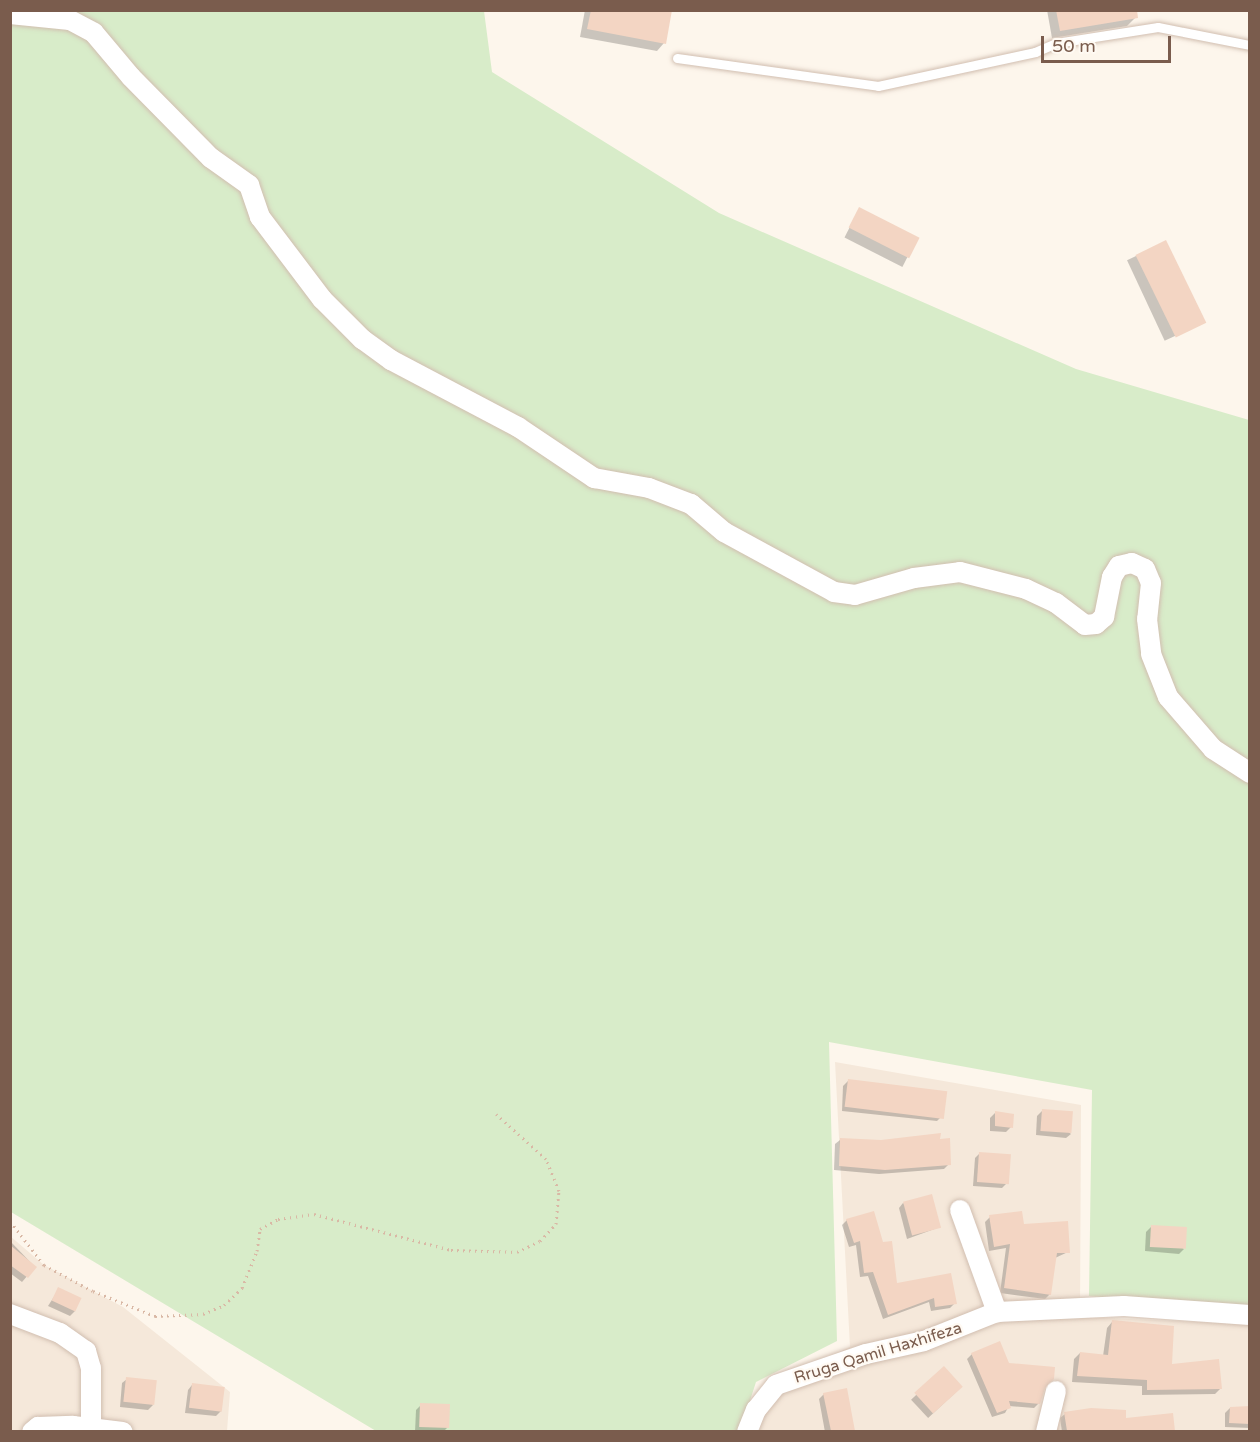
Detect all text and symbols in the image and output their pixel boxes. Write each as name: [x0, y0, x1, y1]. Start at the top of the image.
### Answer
scale bar: [1044, 24, 1174, 62]
text: 50 m: [1052, 35, 1096, 57]
street label: Rruga Qamil Haxhifeza: [792, 1318, 964, 1388]

